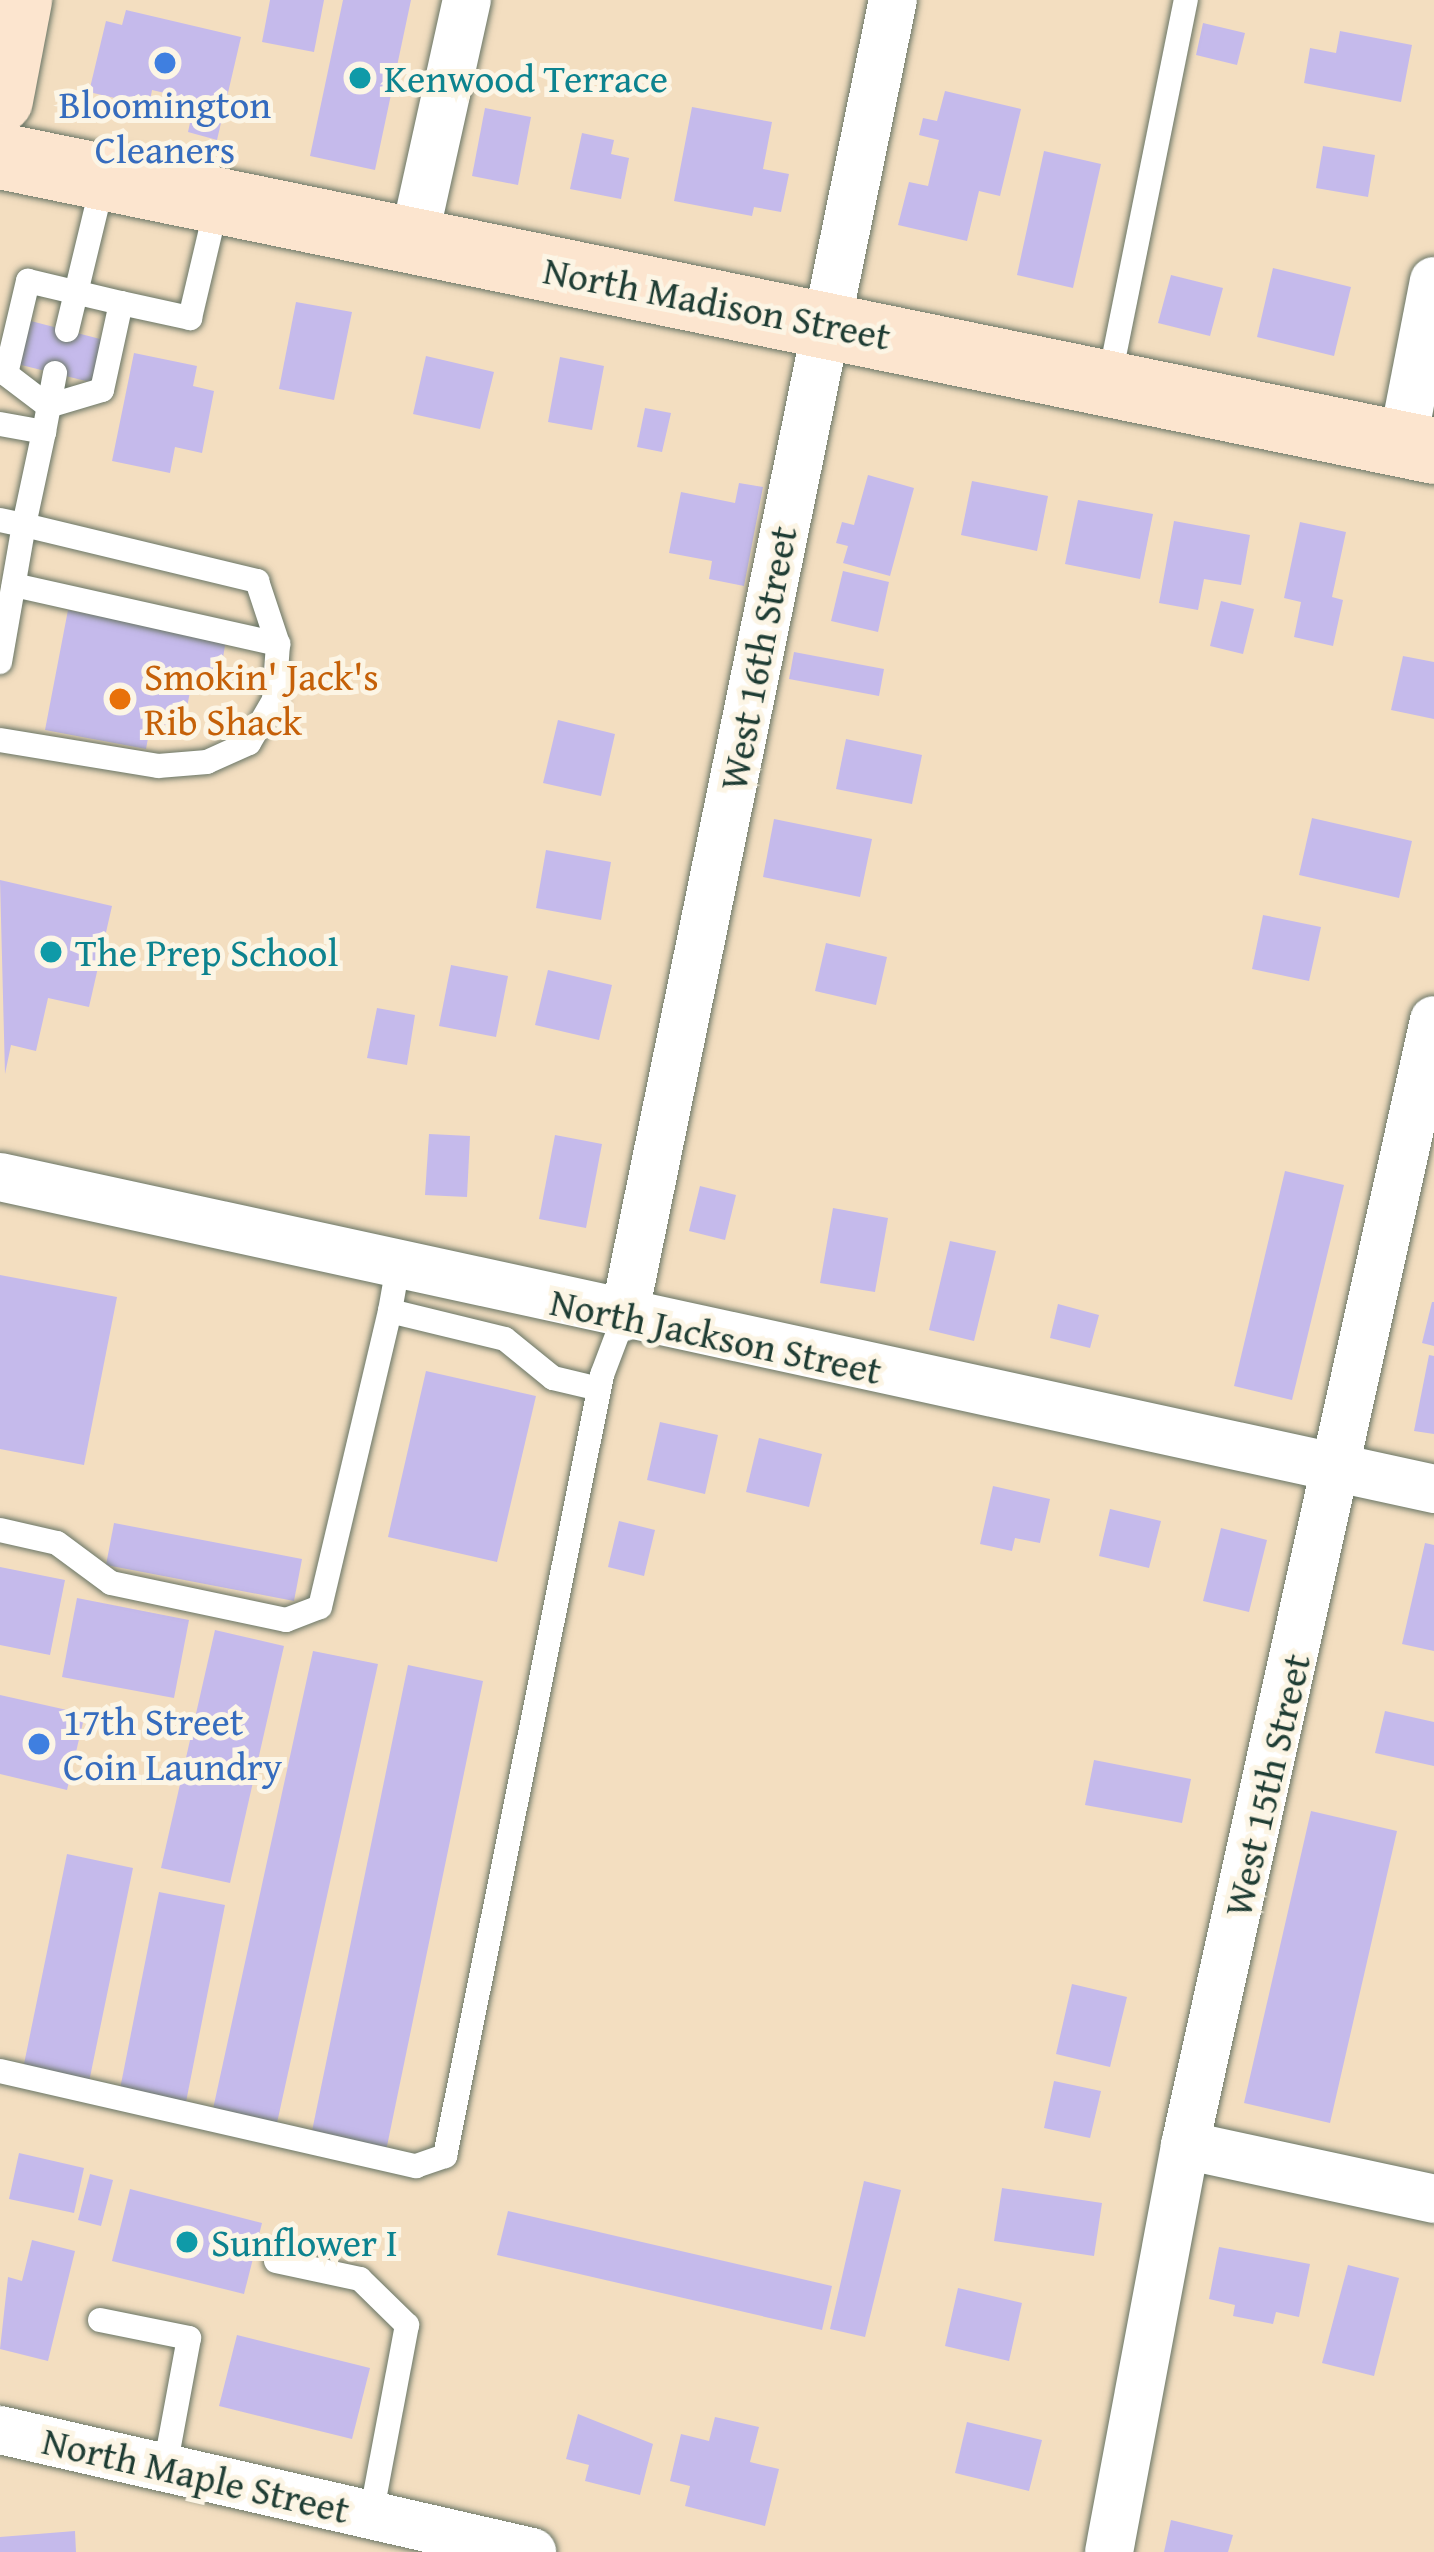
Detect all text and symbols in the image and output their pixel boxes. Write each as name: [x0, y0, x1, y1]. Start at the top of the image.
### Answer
marker: Bloomington Cleaners: [152, 50, 178, 76]
place label: Kenwood Terrace: [384, 55, 668, 101]
marker: Kenwood Terrace: [347, 65, 373, 91]
place label: Bloomington Cleaners: [59, 82, 271, 173]
street label: North Madison Street: [540, 246, 894, 360]
street label: West 16th Street: [709, 522, 807, 794]
place label: Smokin' Jack's Rib Shack: [144, 654, 379, 745]
marker: Smokin' Jack's Rib Shack: [107, 686, 133, 712]
place label: The Prep School: [75, 929, 338, 975]
marker: The Prep School: [38, 939, 64, 965]
street label: North Jackson Street: [546, 1278, 886, 1394]
street label: West 15th Street: [1214, 1649, 1320, 1921]
place label: 17th Street Coin Laundry: [63, 1699, 282, 1790]
marker: 17th Street Coin Laundry: [26, 1731, 52, 1757]
place label: Sunflower I: [211, 2219, 398, 2265]
marker: Sunflower I: [174, 2229, 200, 2255]
street label: North Maple Street: [38, 2417, 354, 2533]

